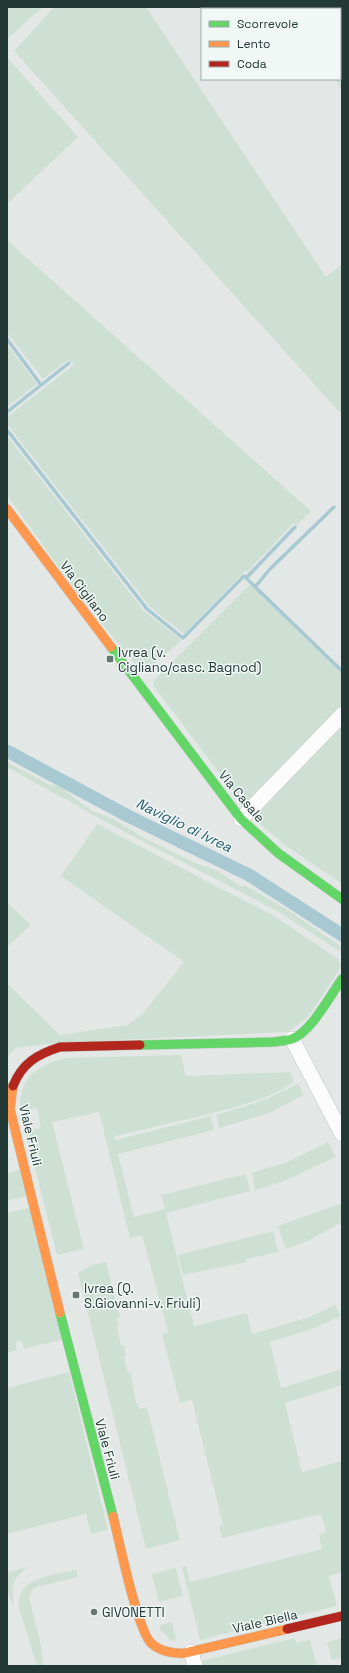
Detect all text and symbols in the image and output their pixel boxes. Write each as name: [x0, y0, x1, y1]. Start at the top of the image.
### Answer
legend: [201, 8, 341, 80]
text: Scorrevole: [237, 16, 298, 32]
text: Lento: [237, 36, 271, 52]
text: Coda: [237, 56, 267, 72]
street label: Via Cigliano: [56, 558, 113, 625]
place label: Ivrea (v. Cigliano/casc. Bagnod): [118, 644, 262, 676]
marker: Ivrea (v. Cigliano/casc. Bagnod): [105, 654, 115, 664]
street label: Via Casale: [215, 767, 268, 826]
water label: Naviglio di Ivrea: [133, 794, 236, 856]
street label: Viale Friuli: [15, 1103, 46, 1167]
place label: Ivrea (Q. S.Giovanni-v. Friuli): [84, 1280, 201, 1312]
marker: Ivrea (Q. S.Giovanni-v. Friuli): [71, 1290, 81, 1300]
street label: Viale Friuli: [91, 1417, 124, 1481]
place label: GIVONETTI: [102, 1604, 165, 1621]
street label: Viale Biella: [231, 1606, 300, 1637]
marker: GIVONETTI: [89, 1607, 99, 1617]

